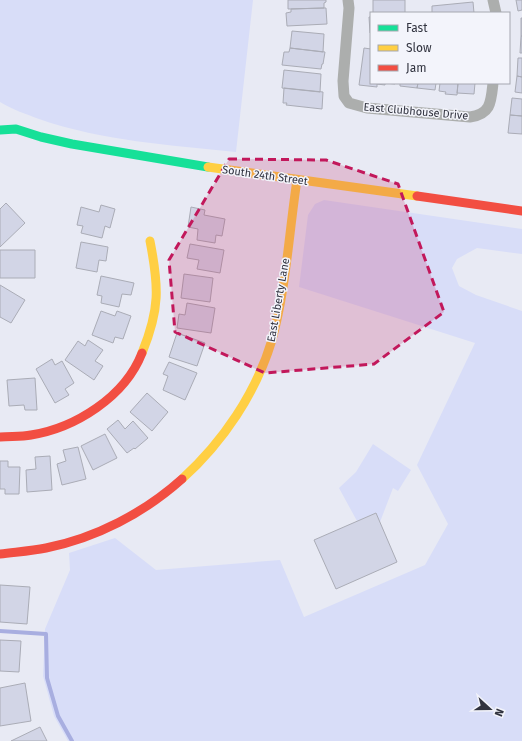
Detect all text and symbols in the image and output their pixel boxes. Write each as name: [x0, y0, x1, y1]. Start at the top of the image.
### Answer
legend: [370, 12, 510, 84]
text: Fast: [406, 21, 428, 35]
text: Slow: [406, 41, 432, 55]
text: Jam: [406, 61, 426, 75]
street label: East Clubhouse Drive: [363, 100, 469, 123]
street label: South 24th Street: [221, 163, 309, 188]
street label: East Liberty Lane: [265, 257, 292, 343]
north arrow: [470, 689, 510, 729]
text: N: [491, 707, 506, 718]

